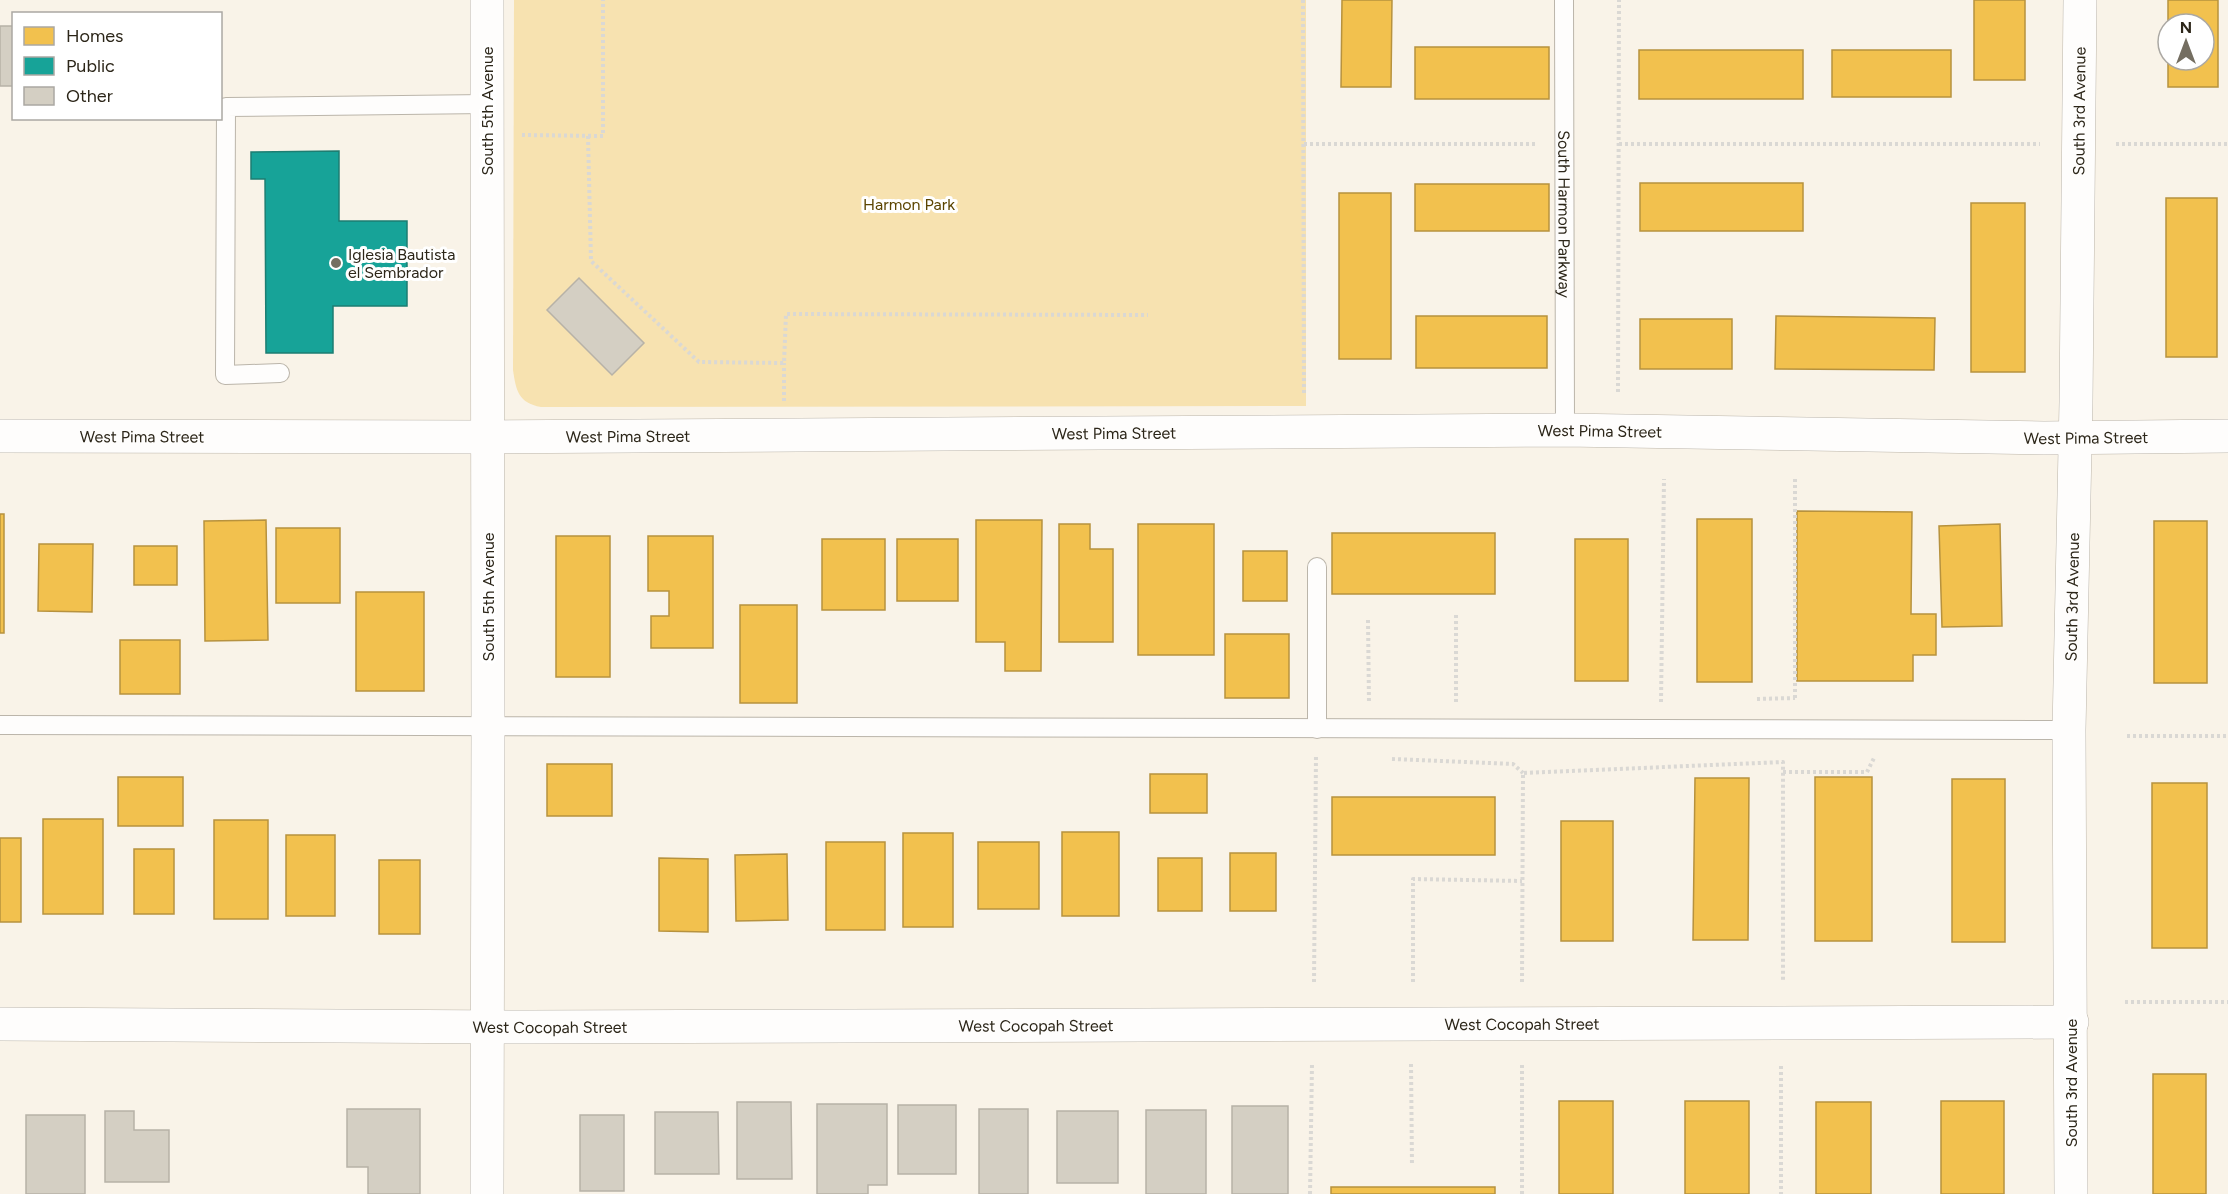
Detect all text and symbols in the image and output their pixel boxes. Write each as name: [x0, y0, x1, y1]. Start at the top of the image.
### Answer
legend: [12, 12, 222, 120]
north arrow: [2156, 12, 2216, 72]
text: N: [2180, 18, 2192, 37]
text: Homes: [66, 25, 124, 47]
street label: South 5th Avenue: [478, 46, 497, 176]
street label: South 3rd Avenue: [2069, 46, 2089, 176]
text: Public: [66, 55, 115, 77]
text: Other: [66, 85, 113, 107]
street label: South Harmon Parkway: [1555, 130, 1574, 298]
park label: Harmon Park: [863, 195, 955, 214]
place label: Iglesia Bautista el Sembrador: [348, 245, 456, 282]
marker: Iglesia Bautista el Sembrador: [329, 256, 343, 270]
street label: West Pima Street: [1538, 420, 1662, 441]
street label: West Pima Street: [1052, 423, 1176, 443]
street label: West Pima Street: [566, 426, 690, 446]
street label: West Pima Street: [80, 427, 204, 446]
street label: West Pima Street: [2023, 427, 2148, 448]
street label: South 5th Avenue: [479, 532, 498, 662]
street label: South 3rd Avenue: [2061, 532, 2083, 662]
street label: West Cocopah Street: [1444, 1014, 1600, 1034]
street label: West Cocopah Street: [958, 1016, 1114, 1035]
street label: West Cocopah Street: [472, 1017, 628, 1037]
street label: South 3rd Avenue: [2062, 1018, 2081, 1147]

